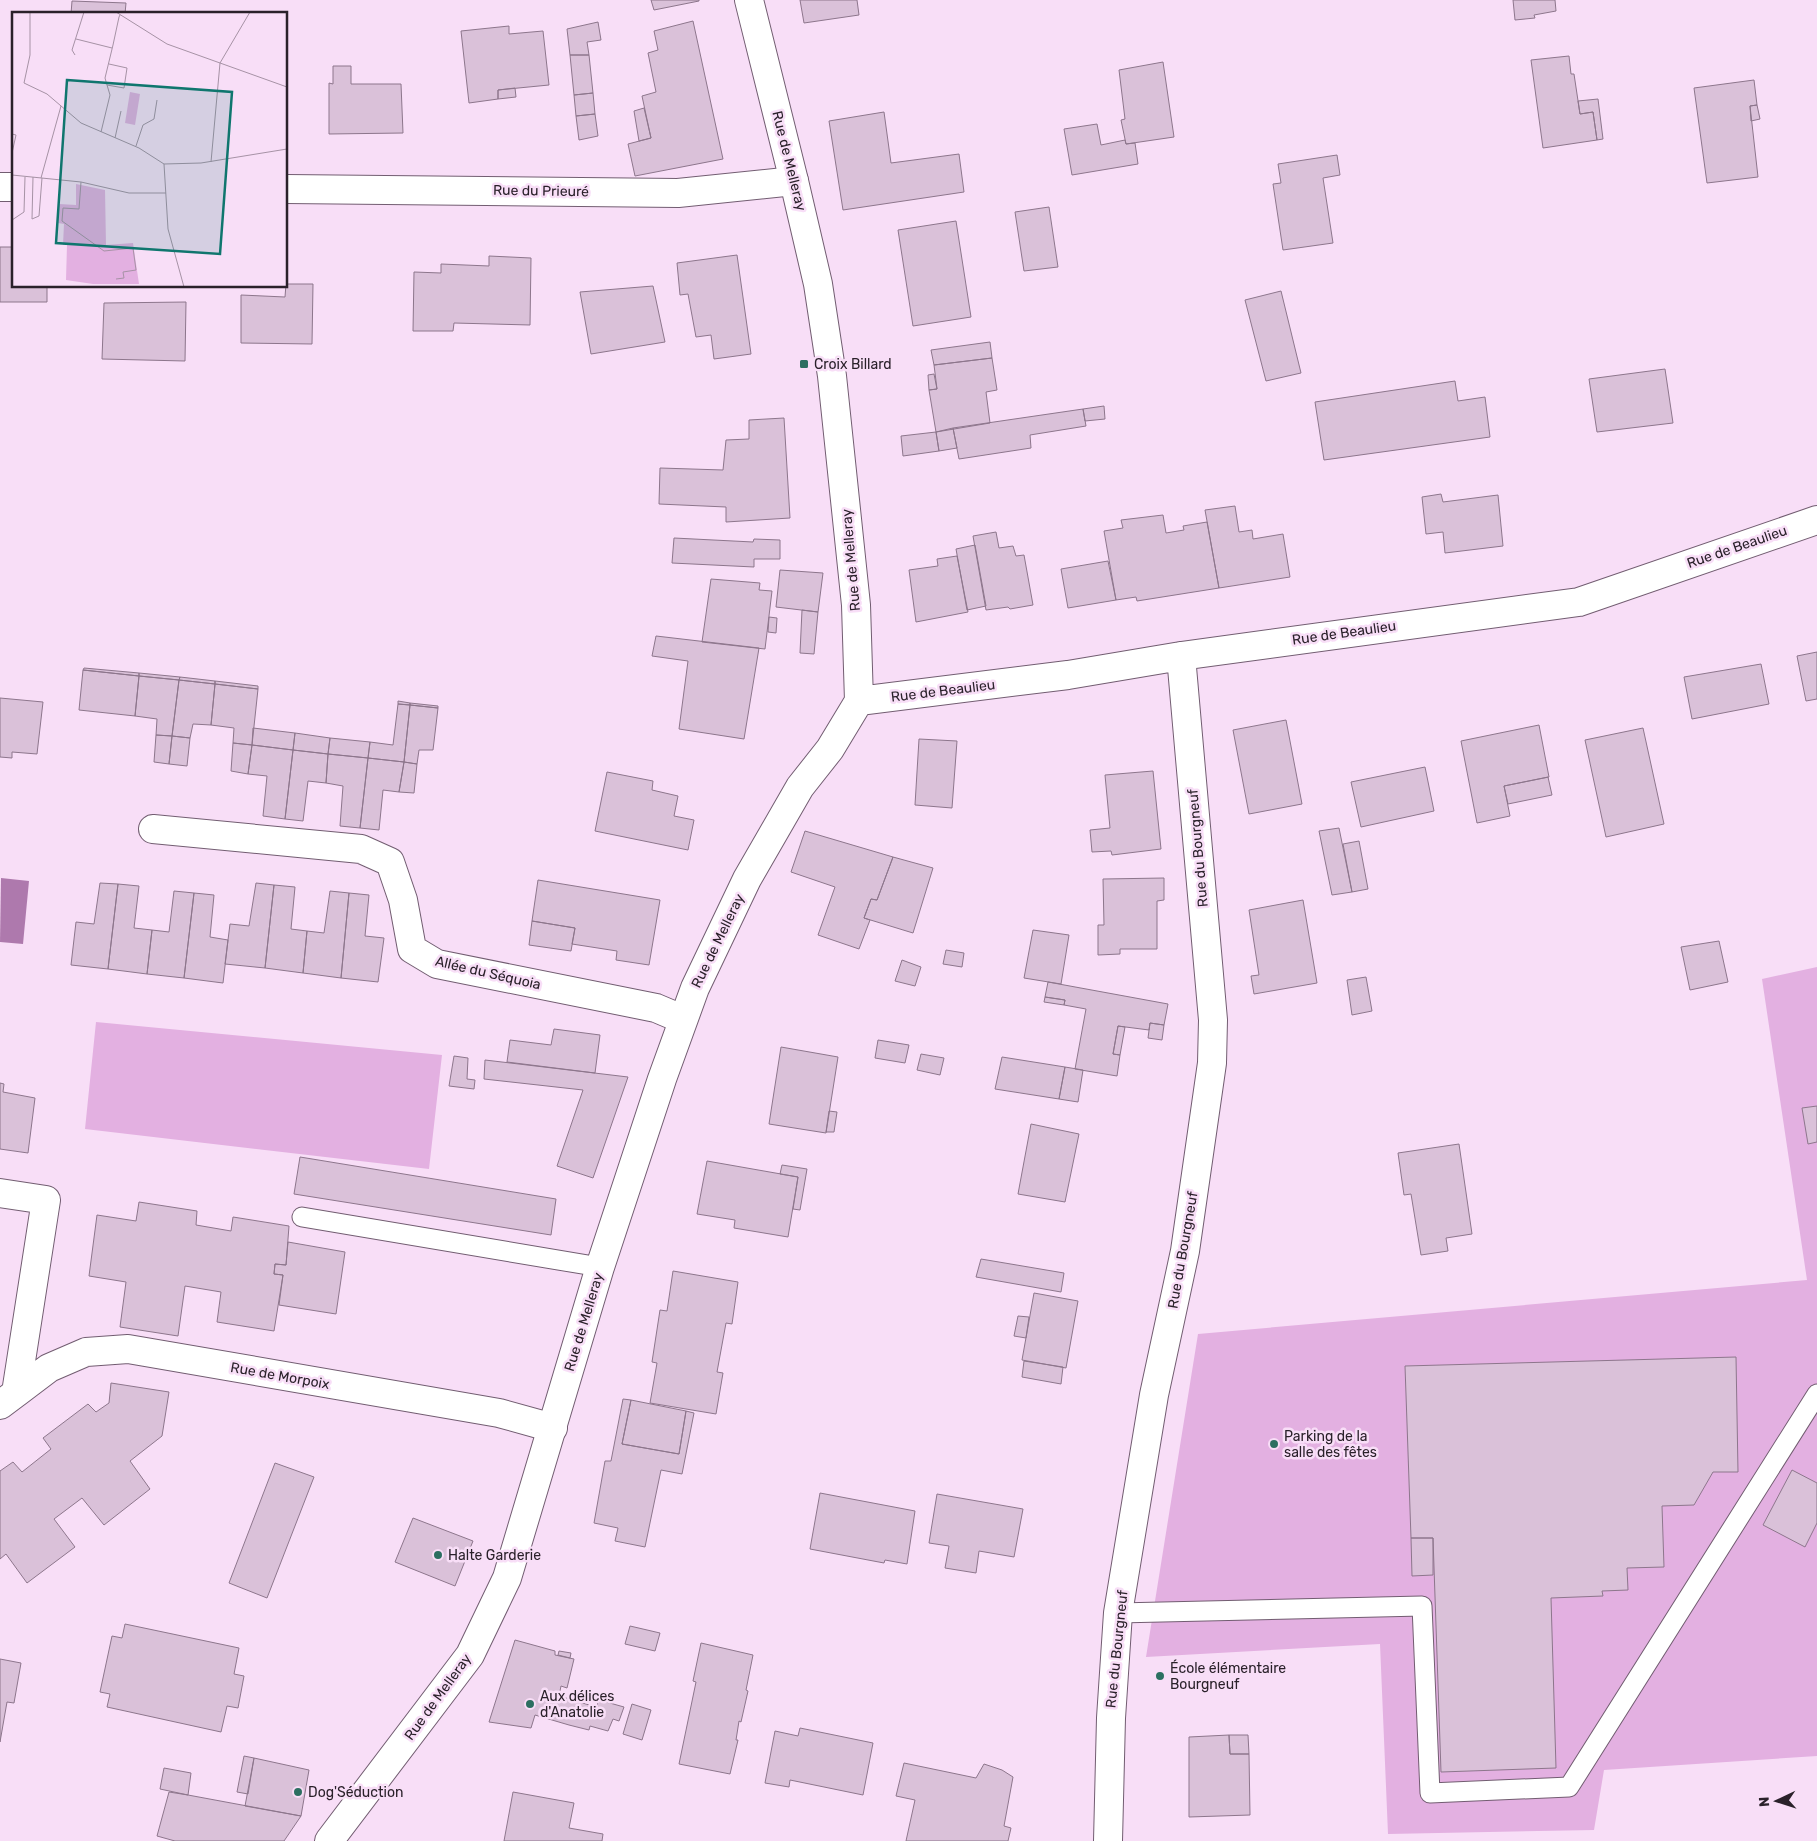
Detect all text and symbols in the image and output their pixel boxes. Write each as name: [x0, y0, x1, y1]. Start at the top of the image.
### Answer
inset map: [12, 12, 288, 288]
street label: Rue de Melleray: [768, 109, 810, 213]
street label: Rue du Prieuré: [493, 182, 589, 200]
place label: Croix Billard: [814, 356, 892, 373]
marker: Croix Billard: [798, 358, 810, 370]
street label: Rue de Melleray: [838, 508, 864, 612]
street label: Rue de Beaulieu: [1685, 522, 1789, 572]
street label: Rue de Beaulieu: [1291, 617, 1397, 649]
street label: Rue de Beaulieu: [890, 676, 996, 706]
street label: Rue du Bourgneuf: [1184, 788, 1212, 908]
street label: Rue de Melleray: [688, 891, 748, 991]
street label: Allée du Séquoia: [433, 953, 543, 993]
street label: Rue du Bourgneuf: [1164, 1190, 1202, 1310]
street label: Rue de Melleray: [561, 1270, 607, 1374]
street label: Rue de Morpoix: [229, 1359, 331, 1393]
place label: Parking de la salle des fêtes: [1284, 1428, 1377, 1461]
marker: Parking de la salle des fêtes: [1268, 1438, 1280, 1450]
place label: Halte Garderie: [448, 1547, 541, 1564]
marker: Halte Garderie: [432, 1549, 444, 1561]
street label: Rue du Bourgneuf: [1102, 1589, 1132, 1709]
street label: Rue de Melleray: [401, 1650, 475, 1743]
place label: École élémentaire Bourgneuf: [1170, 1659, 1286, 1693]
marker: École élémentaire Bourgneuf: [1154, 1670, 1166, 1682]
place label: Aux délices d'Anatolie: [540, 1688, 614, 1721]
marker: Aux délices d'Anatolie: [524, 1698, 536, 1710]
north arrow: [1752, 1776, 1802, 1826]
place label: Dog'Séduction: [308, 1784, 403, 1801]
marker: Dog'Séduction: [292, 1786, 304, 1798]
text: N: [1756, 1796, 1773, 1807]

